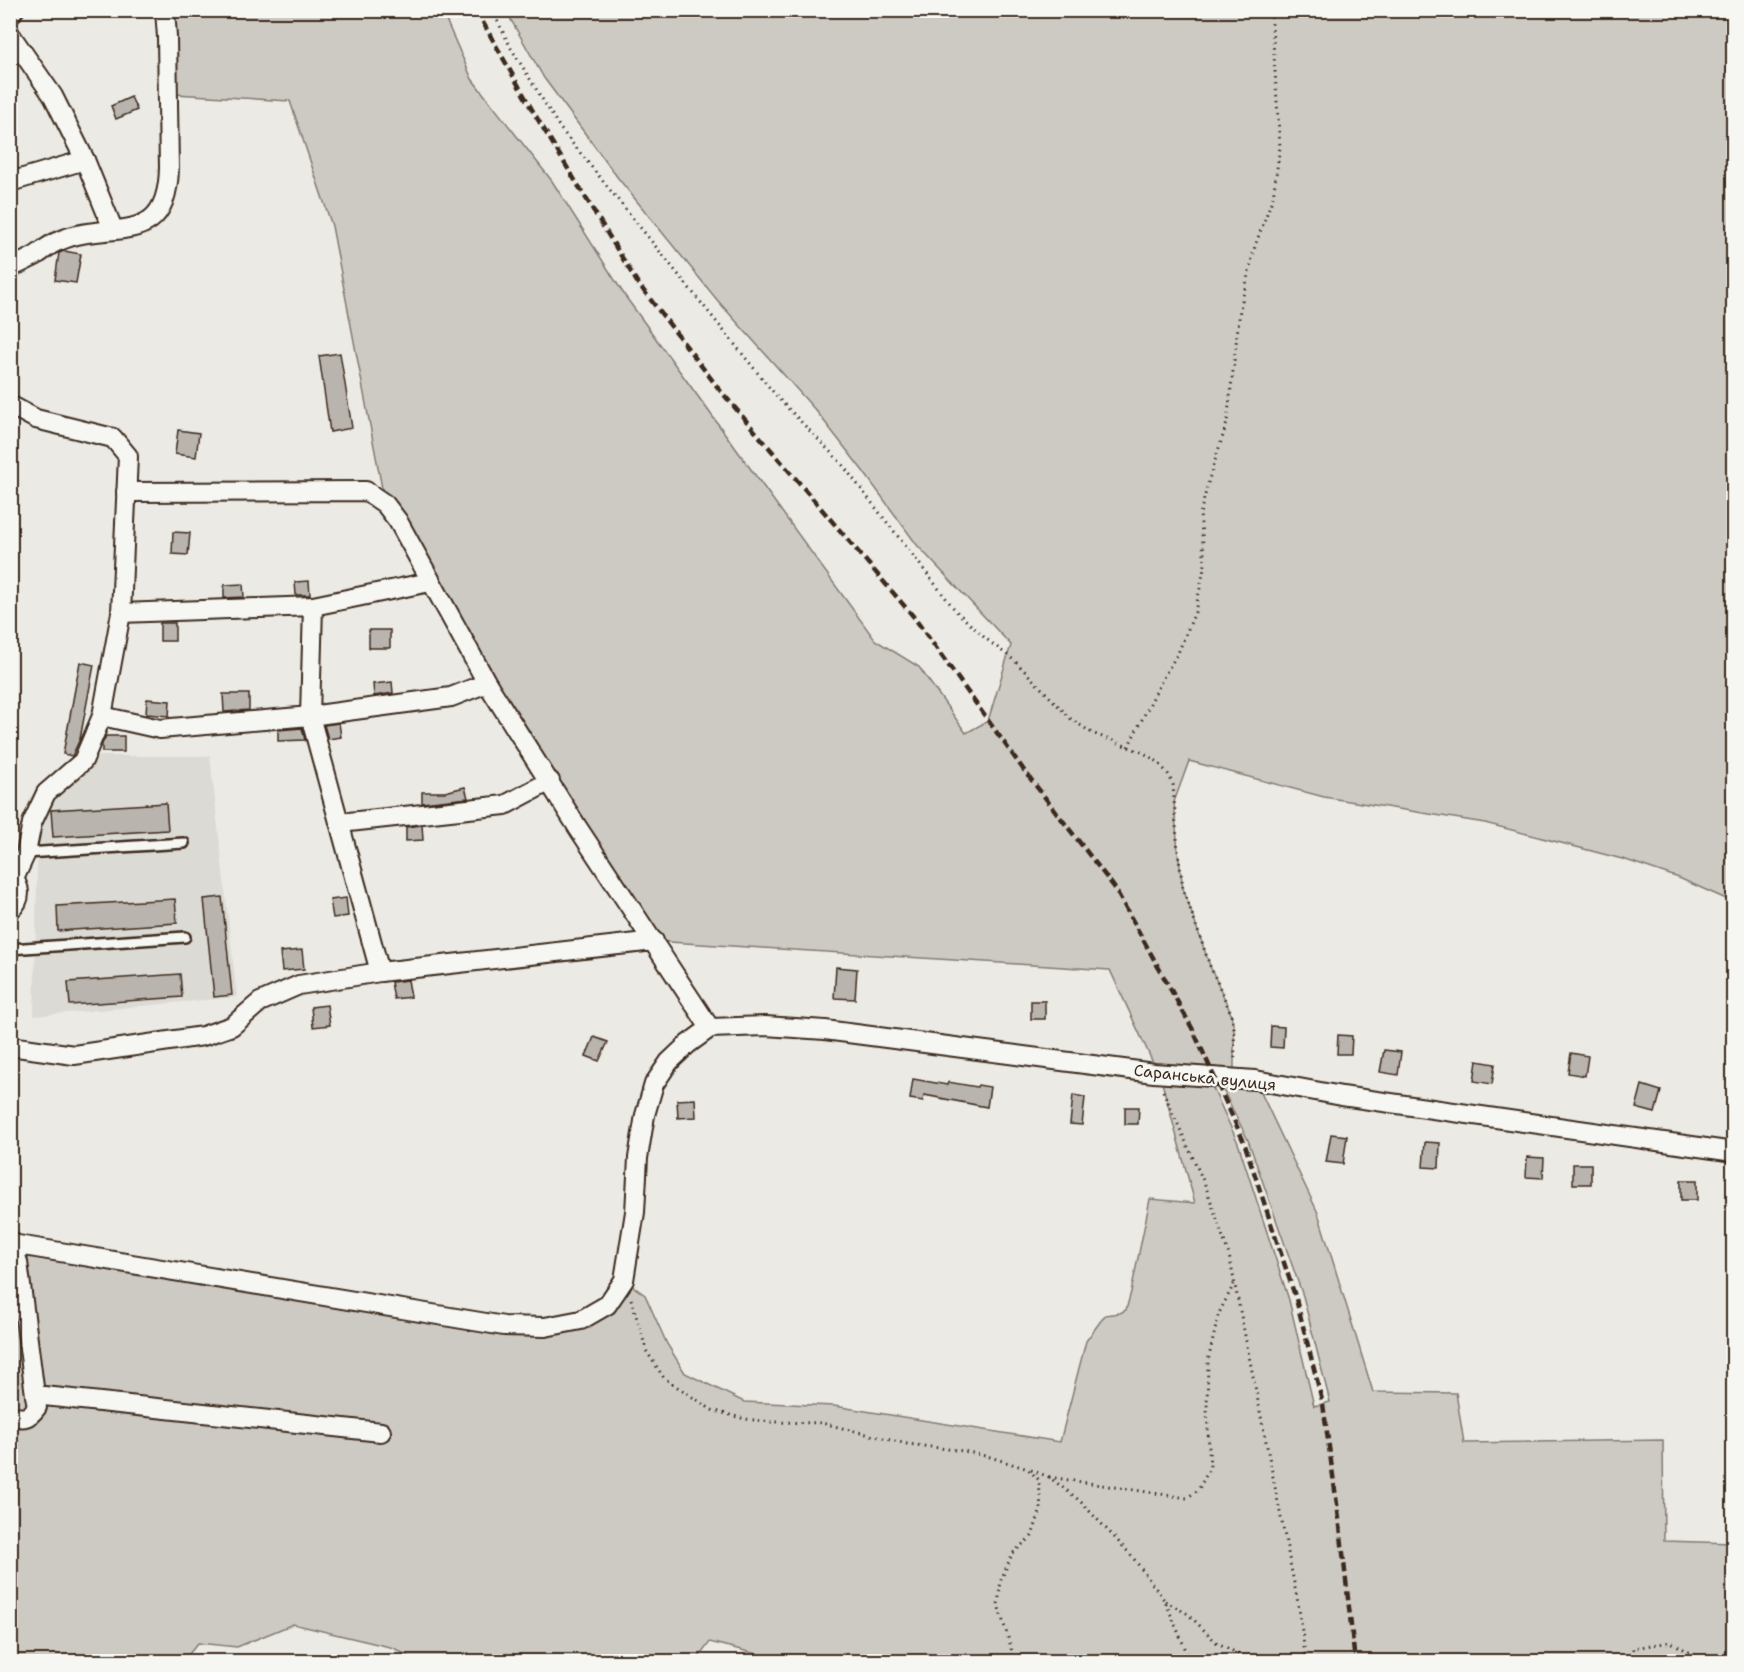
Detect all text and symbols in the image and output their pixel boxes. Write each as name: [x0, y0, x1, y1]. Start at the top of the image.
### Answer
street label: Саранська вулиця: [1133, 1060, 1277, 1095]

